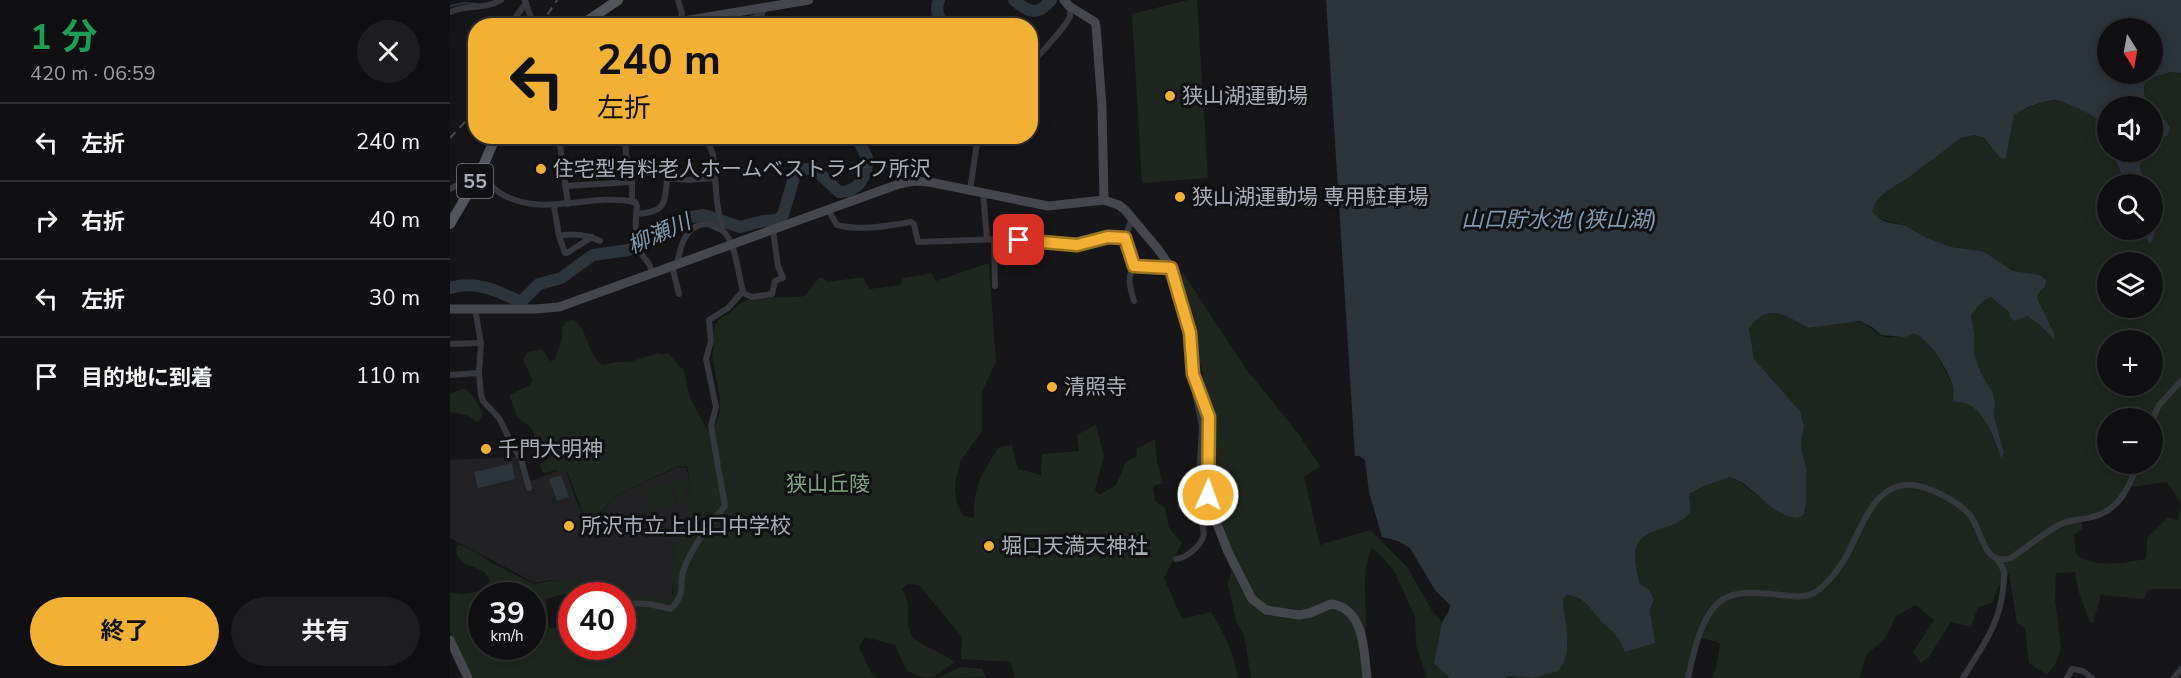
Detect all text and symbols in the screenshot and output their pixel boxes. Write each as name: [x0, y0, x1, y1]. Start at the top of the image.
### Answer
text: 1 分: [30, 13, 97, 62]
north arrow: [2097, 18, 2163, 84]
map controls: [2097, 18, 2163, 474]
button: close: [357, 20, 420, 83]
text: 240 m: [597, 32, 721, 89]
icon: left: [498, 42, 576, 120]
text: 420 m · 06:59: [30, 60, 156, 87]
place label: 狭山湖運動場: [1182, 82, 1308, 110]
marker: 狭山湖運動場: [1163, 89, 1177, 103]
text: 左折: [597, 90, 651, 127]
button: sound: [2097, 96, 2163, 162]
icon: left: [30, 126, 63, 159]
text: 240 m: [356, 127, 420, 157]
text: 左折: [81, 129, 125, 159]
place label: 住宅型有料老人ホームベストライフ所沢: [553, 155, 931, 183]
marker: 住宅型有料老人ホームベストライフ所沢: [534, 162, 548, 176]
road number: 55: [457, 164, 493, 198]
button: search: [2097, 174, 2163, 240]
place label: 狭山湖運動場 専用駐車場: [1192, 183, 1428, 211]
marker: 狭山湖運動場 専用駐車場: [1173, 190, 1187, 204]
icon: right: [30, 204, 63, 237]
text: 40 m: [369, 205, 420, 235]
water label: 山口貯水池 (狭山湖): [1461, 205, 1657, 235]
water label: 柳瀬川: [623, 206, 697, 261]
text: 右折: [81, 207, 125, 237]
pin: [993, 214, 1044, 265]
icon: arrive: [1002, 223, 1035, 256]
button: layers: [2097, 252, 2163, 318]
icon: left: [30, 282, 63, 315]
text: 30 m: [369, 283, 420, 313]
text: 左折: [81, 285, 125, 315]
button: +: [2097, 330, 2163, 396]
icon: arrive: [30, 360, 63, 393]
text: 110 m: [356, 361, 420, 391]
text: 目的地に到着: [81, 363, 213, 393]
place label: 清照寺: [1064, 373, 1127, 401]
marker: 清照寺: [1045, 380, 1059, 394]
button: −: [2097, 408, 2163, 474]
place label: 千門大明神: [498, 435, 603, 463]
marker: 千門大明神: [479, 442, 493, 456]
position arrow: [1176, 463, 1240, 527]
park label: 狭山丘陵: [786, 470, 870, 498]
place label: 所沢市立上山口中学校: [581, 512, 791, 540]
marker: 所沢市立上山口中学校: [562, 519, 576, 533]
place label: 堀口天満天神社: [1001, 532, 1148, 560]
marker: 堀口天満天神社: [982, 539, 996, 553]
speed limit sign: 40: [558, 582, 636, 660]
text: 39: [489, 593, 525, 634]
button: 終了: [30, 597, 219, 666]
button: 共有: [231, 597, 420, 666]
text: km/h: [490, 626, 524, 646]

